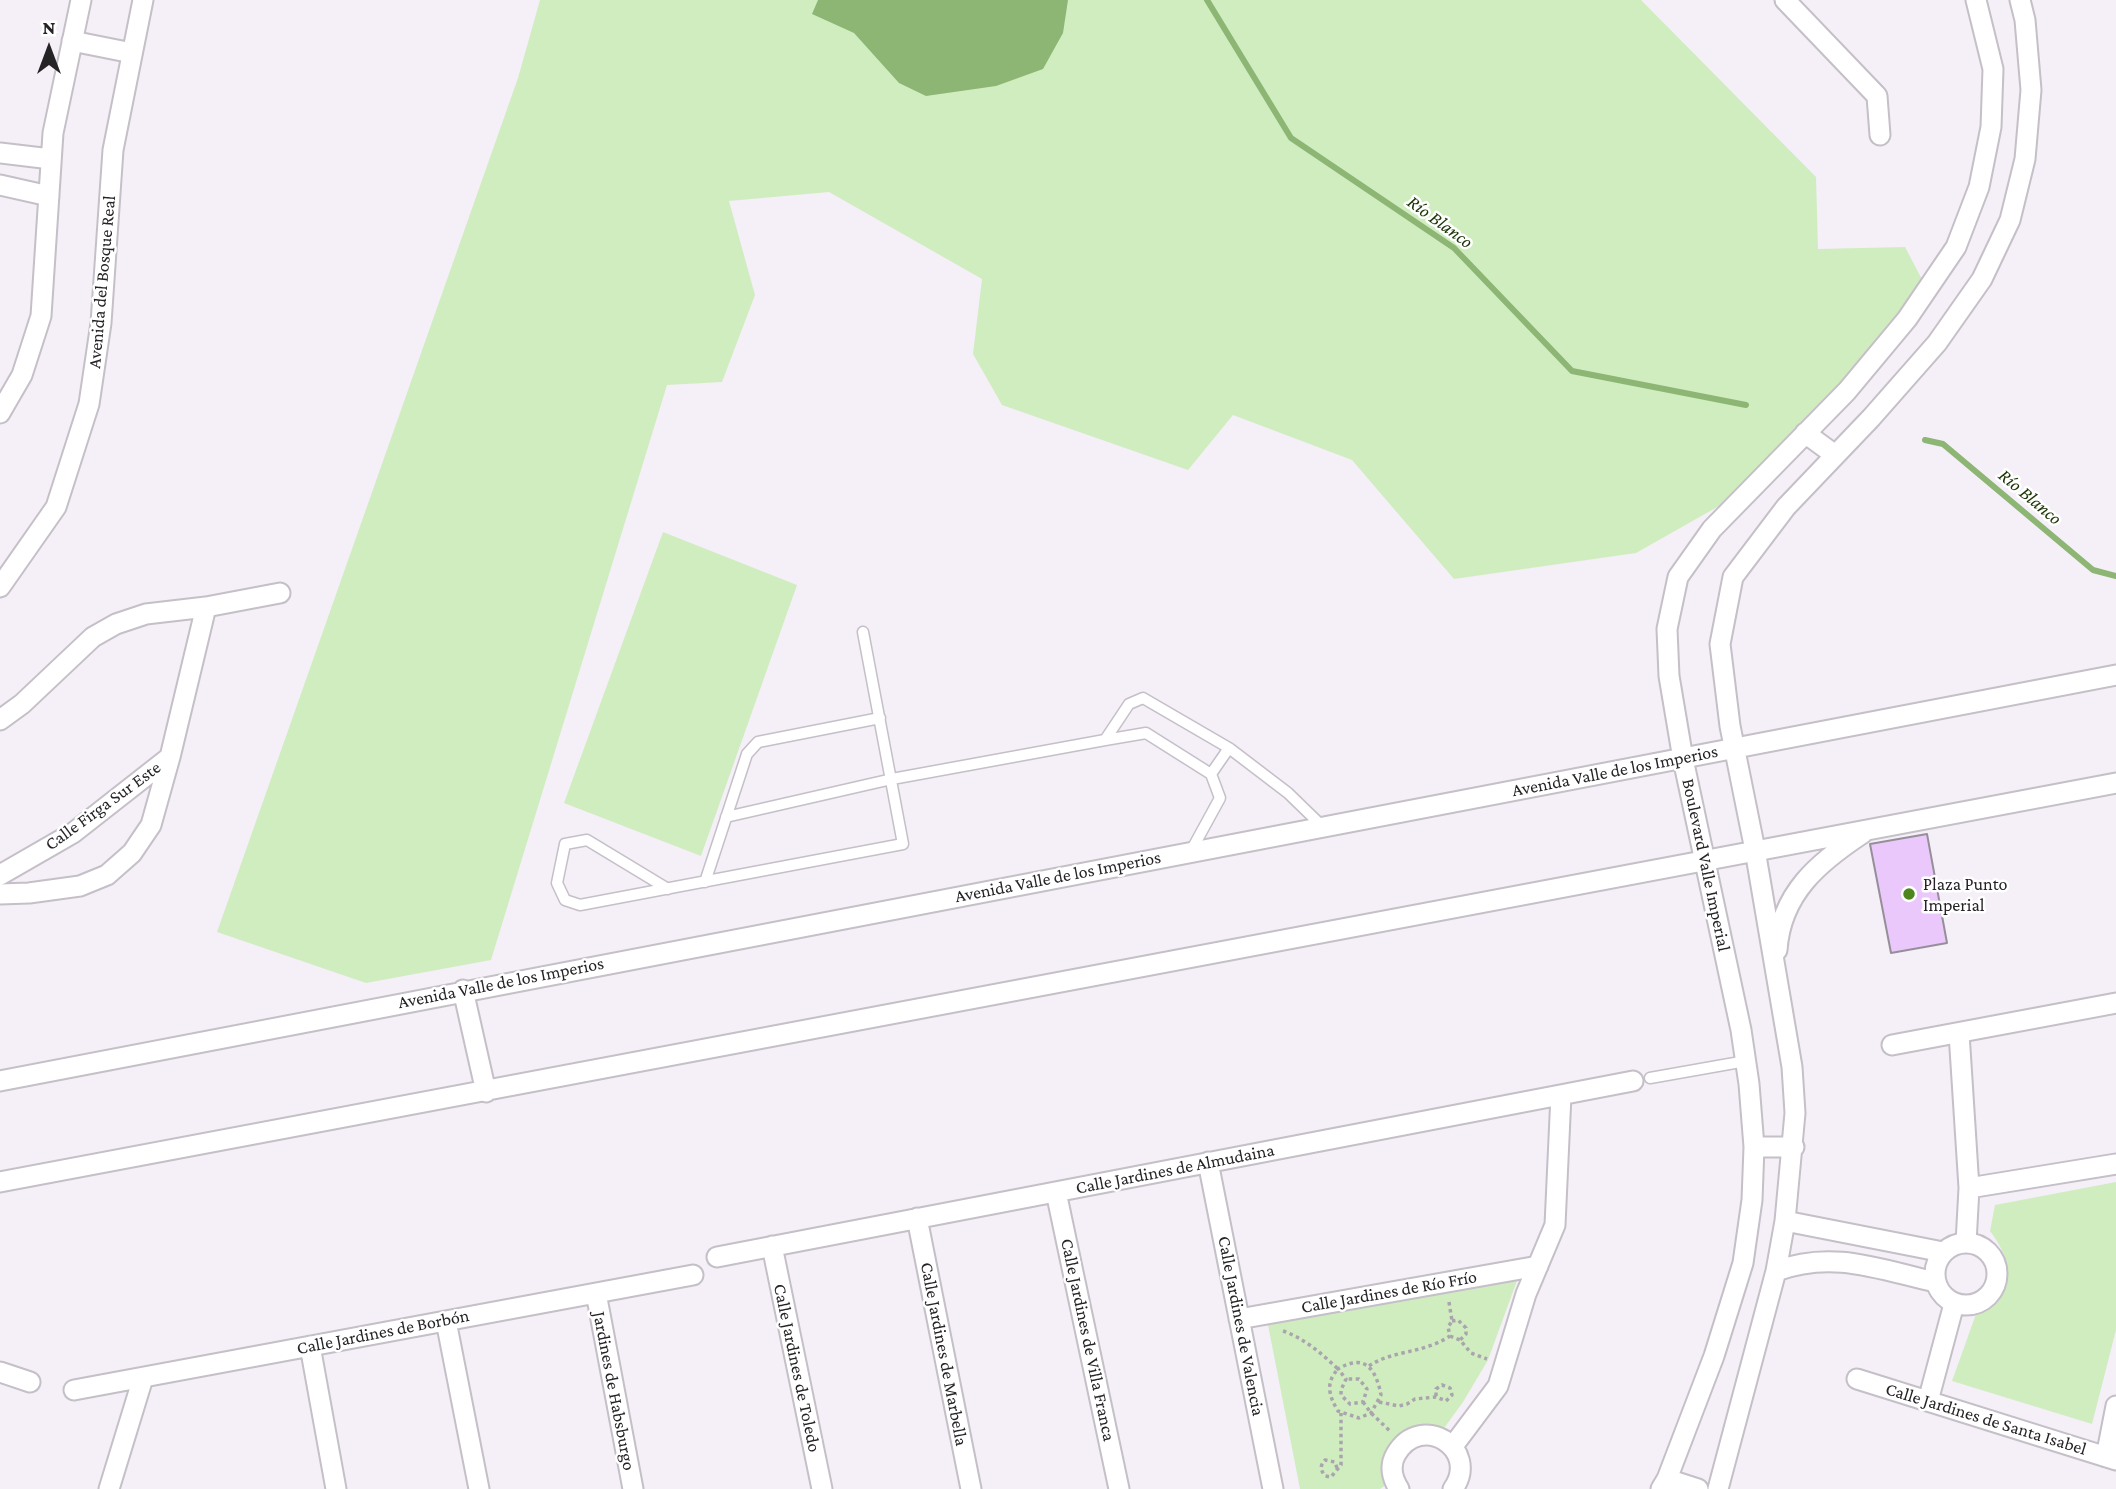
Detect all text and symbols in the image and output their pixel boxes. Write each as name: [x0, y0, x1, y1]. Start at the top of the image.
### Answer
north arrow: [14, 14, 84, 84]
text: N: [43, 17, 55, 38]
water label: Río Blanco: [1403, 191, 1477, 253]
street label: Avenida del Bosque Real: [84, 195, 120, 369]
water label: Río Blanco: [1994, 464, 2066, 530]
street label: Avenida Valle de los Imperios: [1510, 740, 1720, 802]
street label: Calle Firga Sur Este: [41, 757, 165, 855]
street label: Boulevard Valle Imperial: [1677, 777, 1735, 953]
street label: Avenida Valle de los Imperios: [953, 846, 1163, 908]
place label: Plaza Punto Imperial: [1923, 873, 2007, 916]
marker: Plaza Punto Imperial: [1901, 886, 1917, 902]
street label: Avenida Valle de los Imperios: [396, 952, 606, 1014]
street label: Calle Jardines de Almudaina: [1074, 1139, 1276, 1199]
street label: Calle Jardines de Valencia: [1213, 1234, 1269, 1418]
street label: Calle Jardines de Villa Franca: [1056, 1237, 1120, 1443]
street label: Calle Jardines de Marbella: [916, 1260, 972, 1448]
street label: Calle Jardines de Río Frío: [1299, 1266, 1479, 1318]
street label: Calle Jardines de Toledo: [769, 1282, 825, 1454]
street label: Calle Jardines de Borbón: [295, 1305, 471, 1359]
street label: Jardines de Habsburgo: [588, 1310, 640, 1472]
street label: Calle Jardines de Santa Isabel: [1883, 1378, 2089, 1460]

